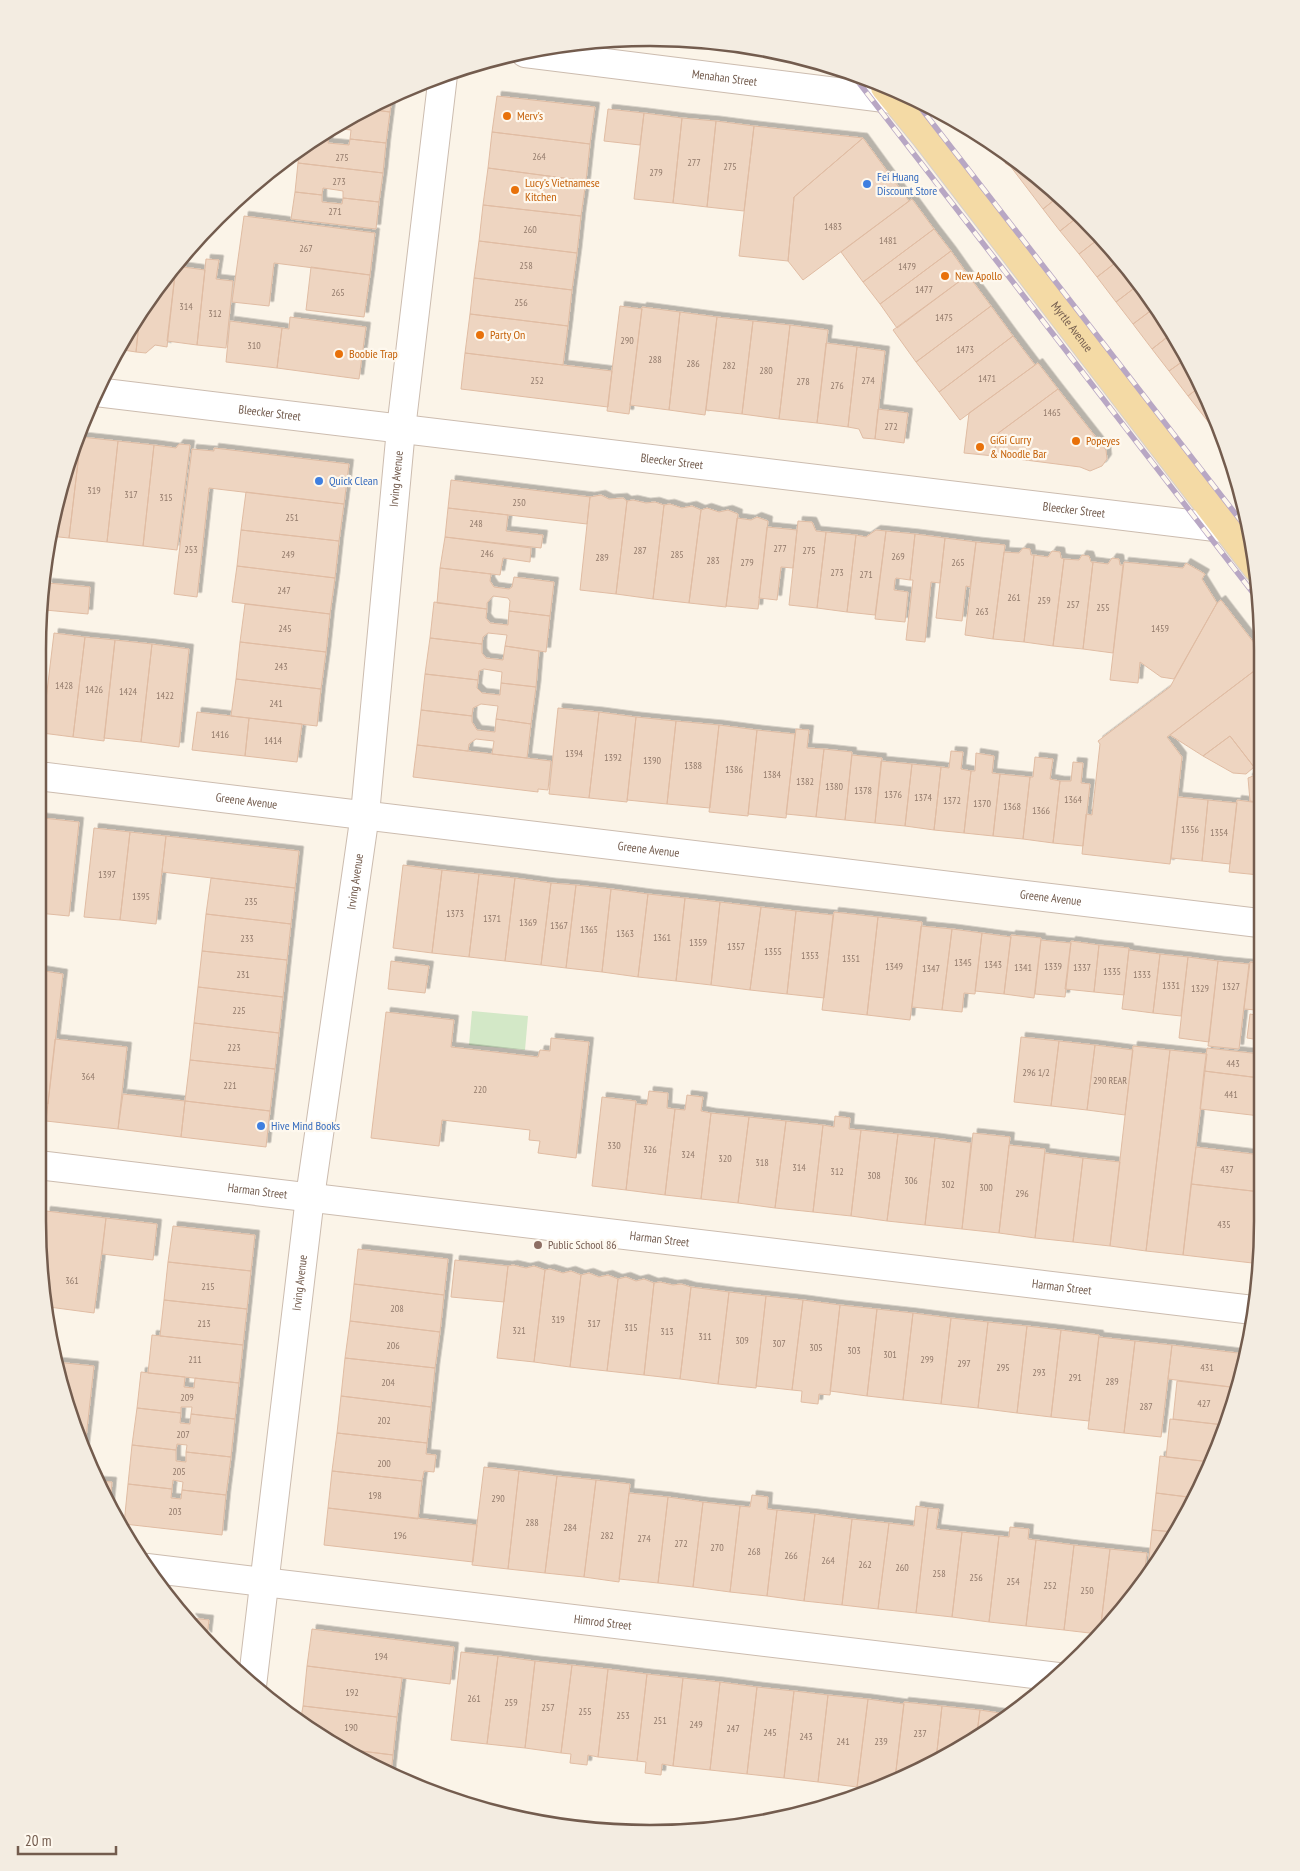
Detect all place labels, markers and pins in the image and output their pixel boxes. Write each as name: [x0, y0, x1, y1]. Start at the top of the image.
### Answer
place label: Merv's: [517, 108, 543, 123]
marker: Merv's: [501, 110, 513, 122]
place label: Fei Huang Discount Store: [877, 169, 937, 198]
place label: Lucy's Vietnamese Kitchen: [525, 175, 600, 204]
marker: Fei Huang Discount Store: [861, 178, 873, 190]
marker: Lucy's Vietnamese Kitchen: [509, 184, 521, 196]
place label: New Apollo: [955, 268, 1002, 283]
marker: New Apollo: [939, 270, 951, 282]
place label: Party On: [490, 327, 525, 342]
marker: Party On: [474, 329, 486, 341]
place label: Boobie Trap: [349, 346, 398, 361]
marker: Boobie Trap: [333, 348, 345, 360]
place label: GiGi Curry & Noodle Bar: [990, 432, 1047, 461]
place label: Popeyes: [1086, 433, 1120, 448]
marker: Popeyes: [1070, 435, 1082, 447]
marker: GiGi Curry & Noodle Bar: [974, 441, 986, 453]
place label: Quick Clean: [329, 473, 378, 488]
marker: Quick Clean: [313, 475, 325, 487]
place label: Hive Mind Books: [271, 1118, 340, 1133]
marker: Hive Mind Books: [255, 1120, 267, 1132]
place label: Public School 86: [548, 1237, 617, 1252]
marker: Public School 86: [532, 1239, 544, 1251]

